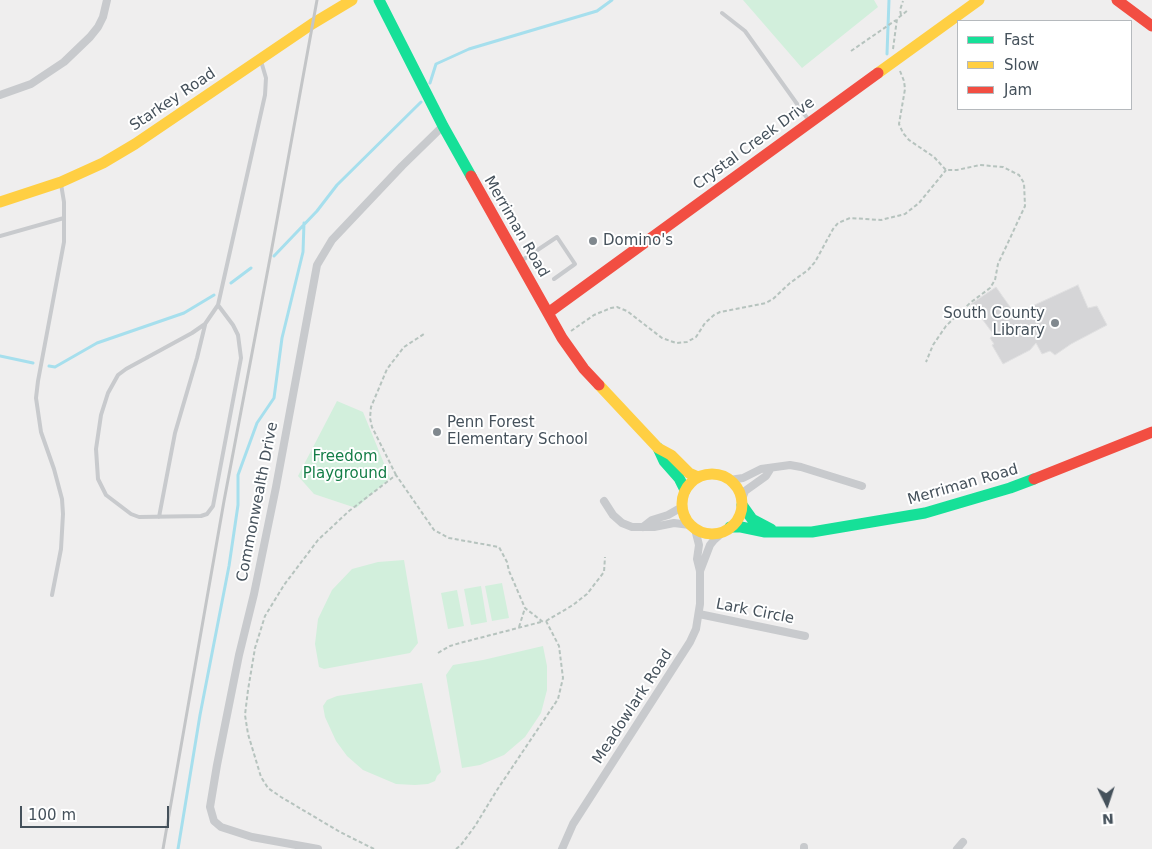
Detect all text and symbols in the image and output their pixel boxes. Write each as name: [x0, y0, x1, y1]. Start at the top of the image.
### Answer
legend: [957, 20, 1132, 110]
text: Fast: [1004, 31, 1034, 49]
text: Slow: [1004, 56, 1039, 74]
street label: Starkey Road: [127, 65, 219, 135]
text: Jam: [1004, 81, 1032, 99]
street label: Crystal Creek Drive: [690, 94, 818, 194]
street label: Merriman Road: [480, 173, 552, 281]
place label: Domino's: [603, 232, 673, 250]
marker: Domino's: [587, 235, 599, 247]
place label: South County Library: [943, 305, 1045, 340]
marker: South County Library: [1049, 317, 1061, 329]
place label: Penn Forest Elementary School: [447, 414, 588, 449]
street label: Commonwealth Drive: [234, 420, 282, 584]
marker: Penn Forest Elementary School: [431, 426, 443, 438]
park label: Freedom Playground: [303, 448, 387, 483]
street label: Merriman Road: [906, 461, 1020, 509]
street label: Lark Circle: [714, 596, 796, 628]
street label: Meadowlark Road: [589, 646, 677, 768]
north arrow: [1082, 779, 1132, 829]
scale bar: [22, 796, 171, 828]
text: 100 m: [28, 806, 76, 824]
text: N: [1102, 811, 1114, 827]

